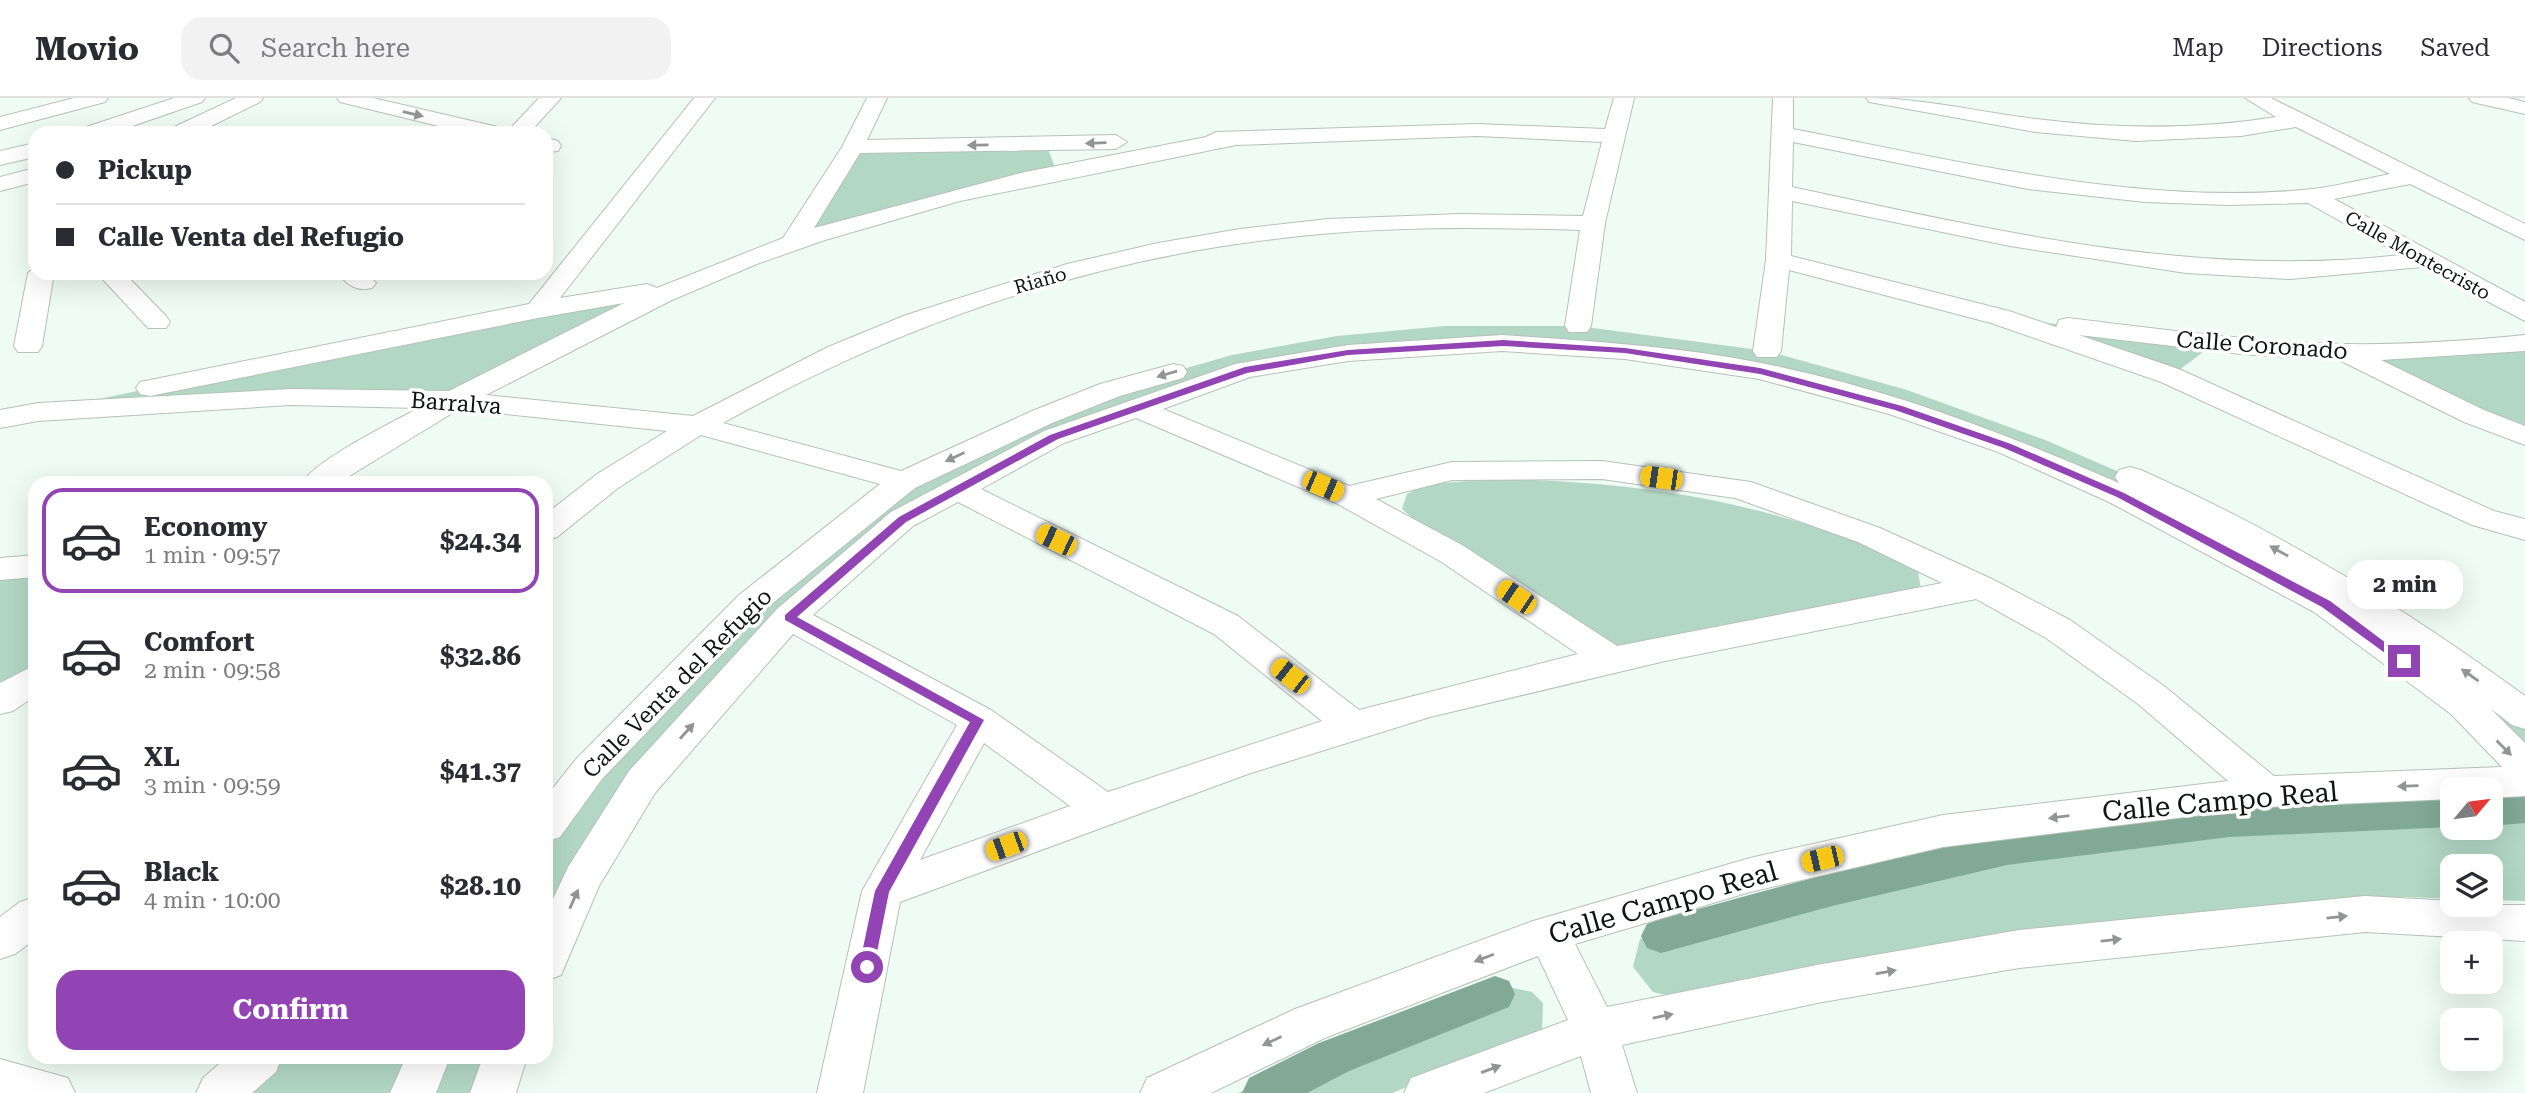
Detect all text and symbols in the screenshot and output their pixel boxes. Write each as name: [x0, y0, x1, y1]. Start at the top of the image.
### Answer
search box: [181, 17, 671, 80]
text: Movio: [35, 29, 139, 68]
icon: search: [205, 29, 243, 67]
text: Search here: [261, 33, 410, 63]
text: Map: [2172, 34, 2224, 62]
text: Directions: [2262, 34, 2382, 62]
text: Saved: [2420, 34, 2490, 62]
one-way arrow: [402, 109, 424, 120]
one-way arrow: [1085, 137, 1107, 148]
one-way arrow: [967, 140, 989, 151]
text: Pickup: [98, 155, 192, 185]
street label: Calle Montecristo: [2341, 206, 2494, 305]
text: Calle Venta del Refugio: [98, 222, 404, 252]
street label: Riaño: [1011, 262, 1069, 299]
street label: Calle Coronado: [2175, 326, 2349, 365]
one-way arrow: [1156, 369, 1177, 379]
street label: Barralva: [409, 387, 503, 420]
one-way arrow: [945, 452, 966, 463]
car: [1639, 465, 1684, 491]
car: [1300, 468, 1347, 504]
icon: car: [60, 509, 123, 572]
text: Economy: [144, 512, 267, 542]
car: [1033, 521, 1080, 559]
text: $24.34: [440, 526, 521, 556]
text: 1 min · 09:57: [144, 542, 281, 569]
one-way arrow: [2269, 546, 2289, 557]
callout: 2 min: [2346, 560, 2462, 608]
text: 2 min: [2373, 571, 2437, 598]
car: [1493, 577, 1540, 617]
street label: Calle Venta del Refugio: [577, 583, 778, 784]
icon: car: [60, 624, 123, 687]
text: Comfort: [144, 627, 254, 657]
text: $32.86: [440, 641, 521, 671]
route end: [2388, 645, 2420, 677]
car: [1267, 655, 1314, 697]
text: 2 min · 09:58: [144, 657, 281, 684]
one-way arrow: [2461, 668, 2479, 682]
one-way arrow: [679, 722, 695, 740]
icon: car: [60, 739, 123, 802]
one-way arrow: [2495, 739, 2512, 755]
text: XL: [144, 742, 180, 772]
text: $41.37: [440, 756, 521, 786]
text: 3 min · 09:59: [144, 772, 281, 799]
street label: Calle Campo Real: [2101, 775, 2340, 828]
north arrow: [2440, 777, 2502, 840]
map controls: [2440, 777, 2503, 1071]
one-way arrow: [2397, 781, 2419, 792]
one-way arrow: [2048, 812, 2070, 823]
car: [983, 829, 1030, 863]
car: [1800, 844, 1845, 874]
icon: car: [60, 854, 123, 917]
street label: Calle Campo Real: [1545, 854, 1782, 951]
button: layers: [2440, 854, 2503, 917]
text: Black: [144, 857, 219, 887]
text: $28.10: [440, 871, 521, 901]
text: 4 min · 10:00: [144, 887, 281, 914]
one-way arrow: [568, 888, 579, 909]
one-way arrow: [2326, 911, 2348, 922]
button: +: [2440, 931, 2503, 994]
one-way arrow: [2100, 934, 2122, 945]
route start: [851, 951, 883, 983]
one-way arrow: [1473, 952, 1494, 963]
one-way arrow: [1875, 966, 1897, 977]
button: Confirm: [56, 970, 525, 1050]
button: −: [2440, 1008, 2503, 1071]
one-way arrow: [1652, 1011, 1674, 1022]
one-way arrow: [1262, 1036, 1282, 1047]
one-way arrow: [1481, 1063, 1502, 1074]

